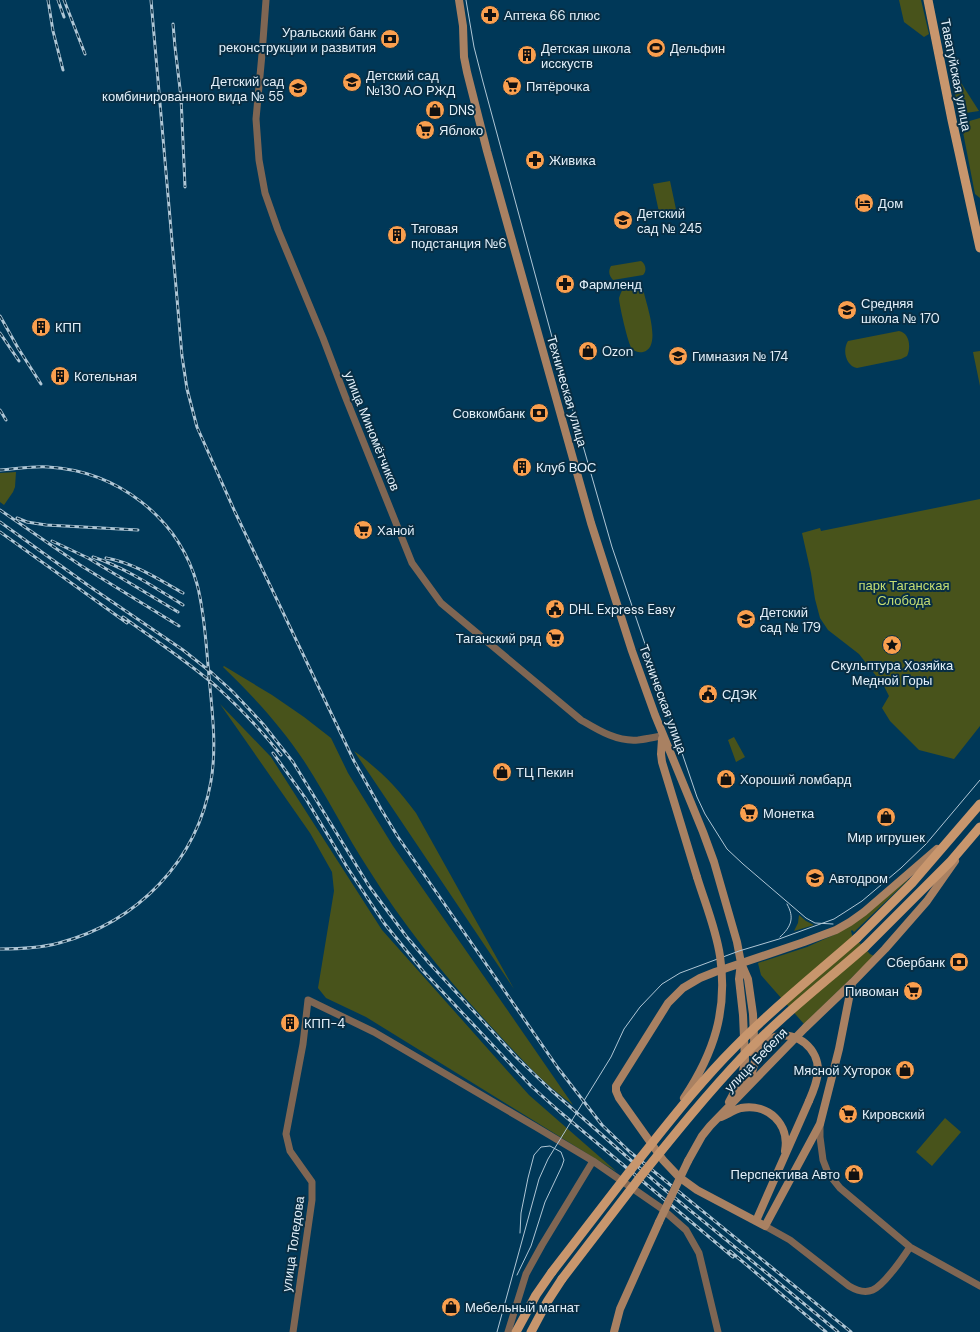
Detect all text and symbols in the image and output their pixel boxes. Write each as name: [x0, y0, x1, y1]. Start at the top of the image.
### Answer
pharmacy icon: Аптека 66 плюс: [479, 4, 501, 26]
place label: Аптека 66 плюс: [504, 7, 601, 24]
street label: Таватуйская улица: [937, 17, 975, 133]
place label: Уральский банк реконструкции и развития: [219, 24, 376, 56]
bank icon: Уральский банк реконструкции и развития: [379, 28, 401, 50]
sports icon: Дельфин: [645, 37, 667, 59]
place label: Детская школа исскуств: [541, 40, 631, 72]
place label: Дельфин: [670, 40, 725, 57]
building icon: Детская школа исскуств: [516, 44, 538, 66]
place label: Детский сад №130 АО РЖД: [366, 67, 456, 99]
school or university icon: Детский сад №130 АО РЖД: [341, 71, 363, 93]
place label: Детский сад комбинированного вида № 55: [102, 73, 284, 105]
supermarket icon: Пятёрочка: [501, 75, 523, 97]
school or university icon: Детский сад комбинированного вида № 55: [287, 77, 309, 99]
place label: Пятёрочка: [526, 78, 590, 95]
shop icon: DNS: [424, 99, 446, 121]
place label: DNS: [449, 102, 474, 119]
supermarket icon: Яблоко: [414, 119, 436, 141]
place label: Яблоко: [439, 122, 483, 139]
pharmacy icon: Живика: [524, 149, 546, 171]
place label: Живика: [549, 152, 596, 169]
hotel icon: Дом: [853, 192, 875, 214]
place label: Дом: [878, 195, 903, 212]
place label: Детский сад № 245: [637, 205, 702, 237]
school or university icon: Детский сад № 245: [612, 209, 634, 231]
place label: Тяговая подстанция №6: [411, 220, 507, 252]
building icon: Тяговая подстанция №6: [386, 224, 408, 246]
pharmacy icon: Фармленд: [554, 273, 576, 295]
place label: Фармленд: [579, 276, 642, 293]
place label: Средняя школа № 170: [861, 295, 940, 327]
school or university icon: Средняя школа № 170: [836, 299, 858, 321]
building icon: КПП: [30, 316, 52, 338]
place label: КПП: [55, 319, 81, 336]
street label: Техническая улица: [543, 333, 591, 449]
shop icon: Ozon: [577, 340, 599, 362]
place label: Ozon: [602, 343, 633, 360]
school or university icon: Гимназия № 174: [667, 345, 689, 367]
place label: Гимназия № 174: [692, 348, 788, 365]
building icon: Котельная: [49, 365, 71, 387]
place label: Котельная: [74, 368, 137, 385]
street label: улица Миномётчиков: [340, 369, 404, 494]
bank icon: Совкомбанк: [528, 402, 550, 424]
place label: Совкомбанк: [452, 405, 525, 422]
building icon: Клуб ВОС: [511, 456, 533, 478]
place label: Клуб ВОС: [536, 459, 596, 476]
supermarket icon: Ханой: [352, 519, 374, 541]
place label: Ханой: [377, 522, 415, 539]
park label: парк Таганская Слобода: [859, 577, 949, 609]
public building icon: DHL Express Easy: [544, 598, 566, 620]
place label: DHL Express Easy: [569, 601, 675, 618]
place label: Детский сад № 179: [760, 604, 821, 636]
school or university icon: Детский сад № 179: [735, 608, 757, 630]
supermarket icon: Таганский ряд: [544, 627, 566, 649]
place label: Таганский ряд: [456, 630, 541, 647]
place icon: Скульптура Хозяйка Медной Горы: [881, 634, 903, 656]
street label: Техническая улица: [635, 642, 691, 757]
place label: Скульптура Хозяйка Медной Горы: [831, 657, 954, 689]
public building icon: СДЭК: [697, 683, 719, 705]
place label: СДЭК: [722, 686, 757, 703]
shop icon: ТЦ Пекин: [491, 761, 513, 783]
place label: ТЦ Пекин: [516, 764, 574, 781]
shop icon: Хороший ломбард: [715, 768, 737, 790]
place label: Хороший ломбард: [740, 771, 852, 788]
supermarket icon: Монетка: [738, 802, 760, 824]
place label: Монетка: [763, 805, 815, 822]
shop icon: Мир игрушек: [875, 806, 897, 828]
place label: Мир игрушек: [847, 829, 925, 846]
school or university icon: Автодром: [804, 867, 826, 889]
place label: Автодром: [829, 870, 888, 887]
bank icon: Сбербанк: [948, 951, 970, 973]
place label: Сбербанк: [887, 954, 945, 971]
supermarket icon: Пивоман: [902, 980, 924, 1002]
place label: Пивоман: [845, 983, 899, 1000]
building icon: КПП-4: [279, 1012, 301, 1034]
place label: КПП-4: [304, 1015, 345, 1032]
street label: улица Бебеля: [721, 1024, 791, 1096]
shop icon: Мясной Хуторок: [894, 1059, 916, 1081]
place label: Мясной Хуторок: [793, 1062, 891, 1079]
supermarket icon: Кировский: [837, 1103, 859, 1125]
place label: Кировский: [862, 1106, 925, 1123]
shop icon: Перспектива Авто: [843, 1163, 865, 1185]
place label: Перспектива Авто: [731, 1166, 840, 1183]
street label: улица Толедова: [278, 1194, 308, 1293]
shop icon: Мебельный магнат: [440, 1296, 462, 1318]
place label: Мебельный магнат: [465, 1299, 580, 1316]

